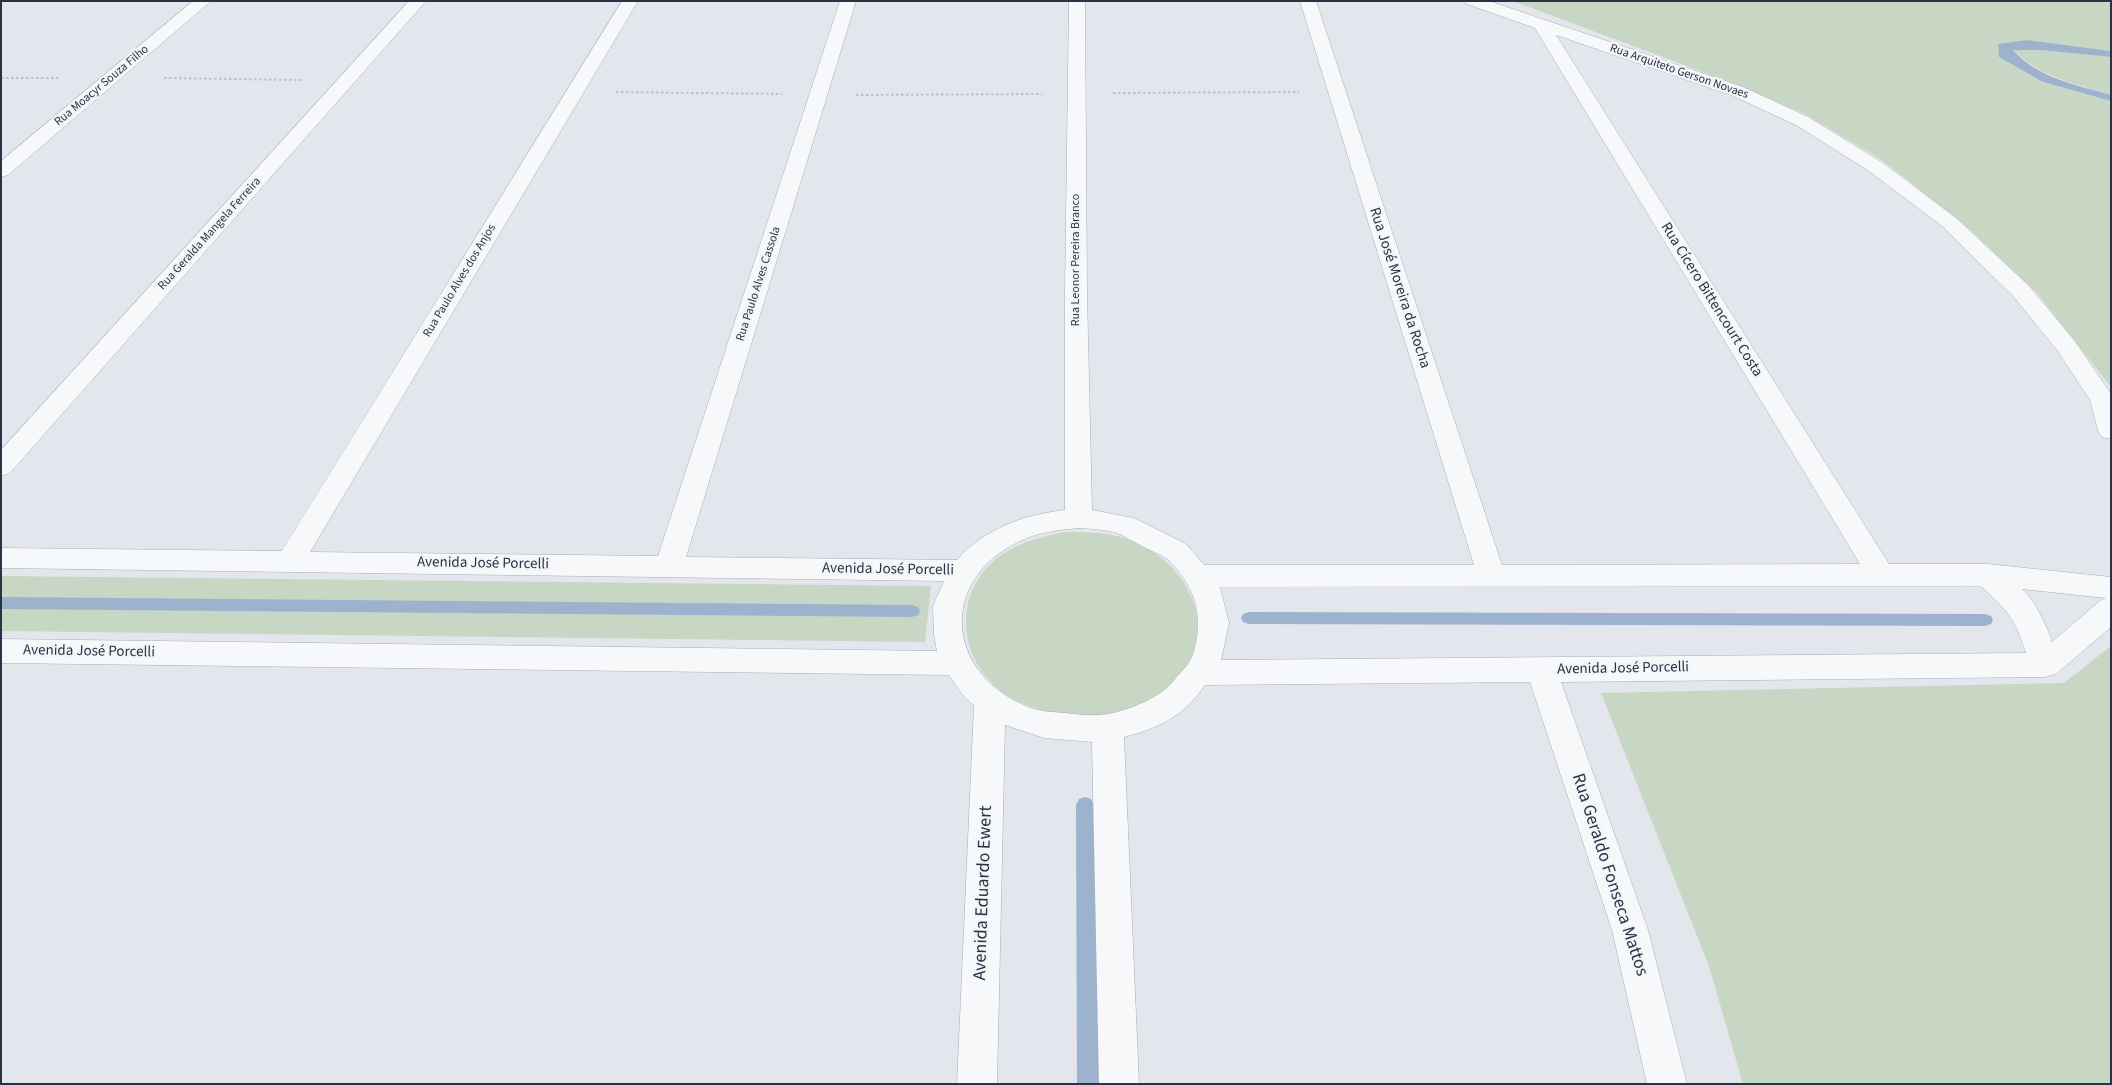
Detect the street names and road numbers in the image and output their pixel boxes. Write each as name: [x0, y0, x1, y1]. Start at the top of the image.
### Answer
street label: Rua Arquiteto Gerson Novaes: [1608, 41, 1750, 103]
street label: Rua Moacyr Souza Filho: [52, 42, 152, 130]
street label: Rua Geralda Mangela Ferreira: [156, 175, 264, 293]
street label: Rua Leonor Pereira Branco: [1069, 194, 1083, 326]
street label: Rua José Moreira da Rocha: [1365, 205, 1433, 371]
street label: Rua Cícero Bittencourt Costa: [1656, 220, 1766, 380]
street label: Rua Paulo Alves dos Anjos: [421, 222, 499, 340]
street label: Rua Paulo Alves Cassola: [734, 225, 784, 343]
street label: Avenida José Porcelli: [417, 554, 549, 574]
street label: Avenida José Porcelli: [822, 560, 954, 580]
street label: Avenida José Porcelli: [23, 642, 155, 662]
street label: Avenida José Porcelli: [1557, 659, 1689, 679]
street label: Rua Geraldo Fonseca Mattos: [1566, 771, 1652, 979]
street label: Avenida Eduardo Ewert: [970, 805, 998, 981]

